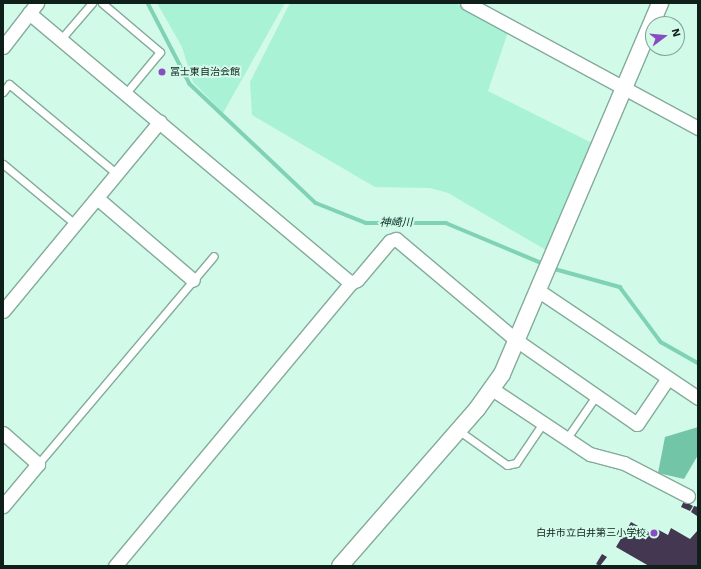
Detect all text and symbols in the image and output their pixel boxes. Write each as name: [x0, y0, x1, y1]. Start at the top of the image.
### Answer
north arrow: [645, 16, 685, 56]
text: N: [669, 27, 683, 39]
place label: 冨士東自治会館: [170, 66, 240, 78]
marker: 冨士東自治会館: [157, 67, 167, 77]
water label: 神崎川: [380, 216, 412, 230]
place label: 白井市立白井第三小学校: [536, 527, 646, 539]
marker: 白井市立白井第三小学校: [649, 528, 659, 538]

